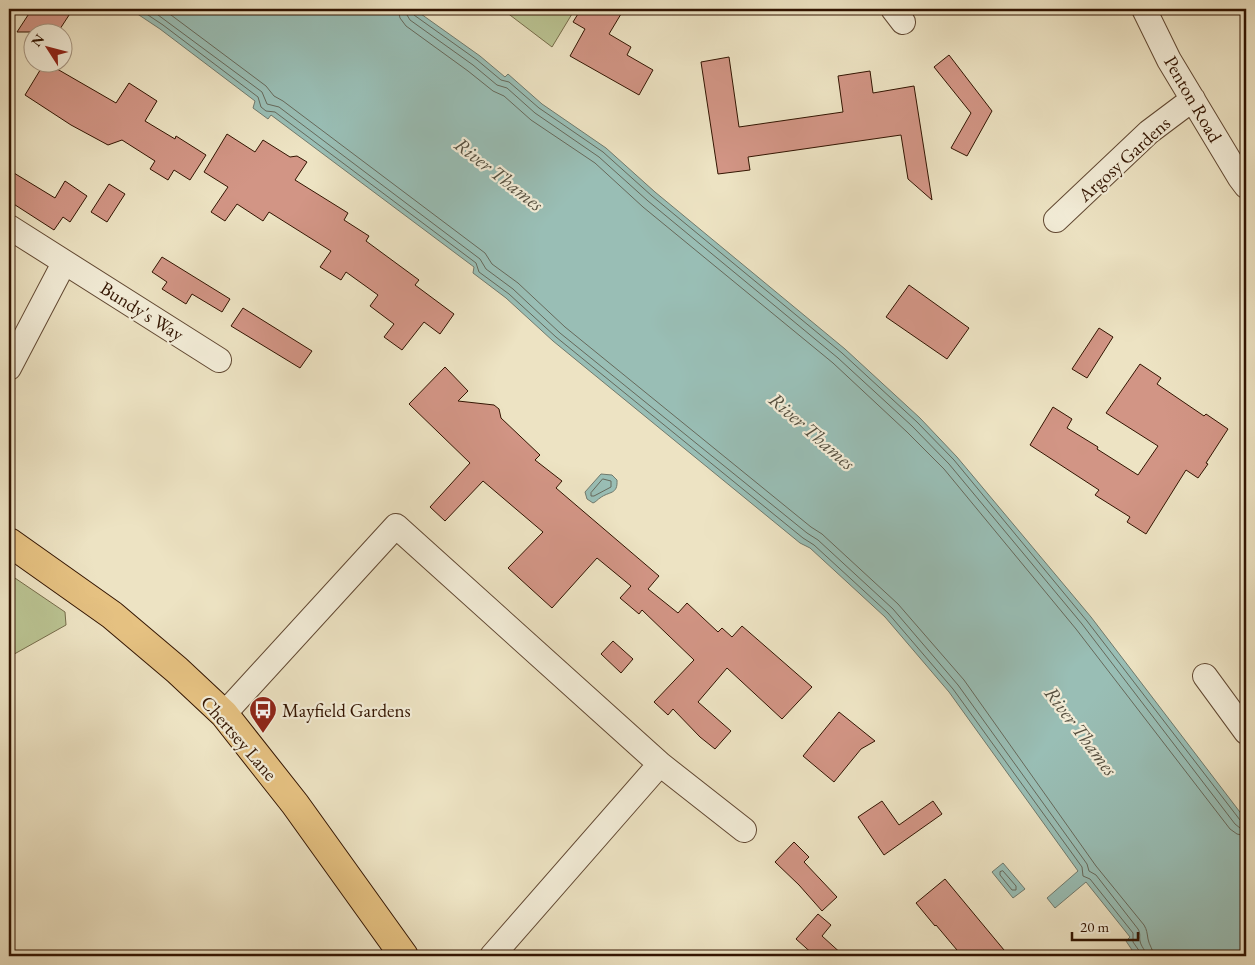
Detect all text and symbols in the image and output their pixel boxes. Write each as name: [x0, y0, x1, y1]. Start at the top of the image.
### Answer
north arrow: [22, 22, 72, 72]
text: N: [27, 30, 48, 50]
street label: Penton Road: [1158, 51, 1228, 147]
street label: Argosy Gardens: [1072, 111, 1176, 208]
water label: River Thames: [449, 131, 549, 217]
street label: Bundy's Way: [95, 275, 189, 347]
water label: River Thames: [763, 386, 861, 476]
water label: River Thames: [1039, 681, 1124, 782]
street label: Chertsey Lane: [195, 690, 283, 786]
bus stop icon: Mayfield Gardens: [248, 695, 278, 734]
place label: Mayfield Gardens: [282, 698, 411, 723]
scale bar: [1072, 910, 1139, 942]
text: 20 m: [1080, 917, 1109, 936]

